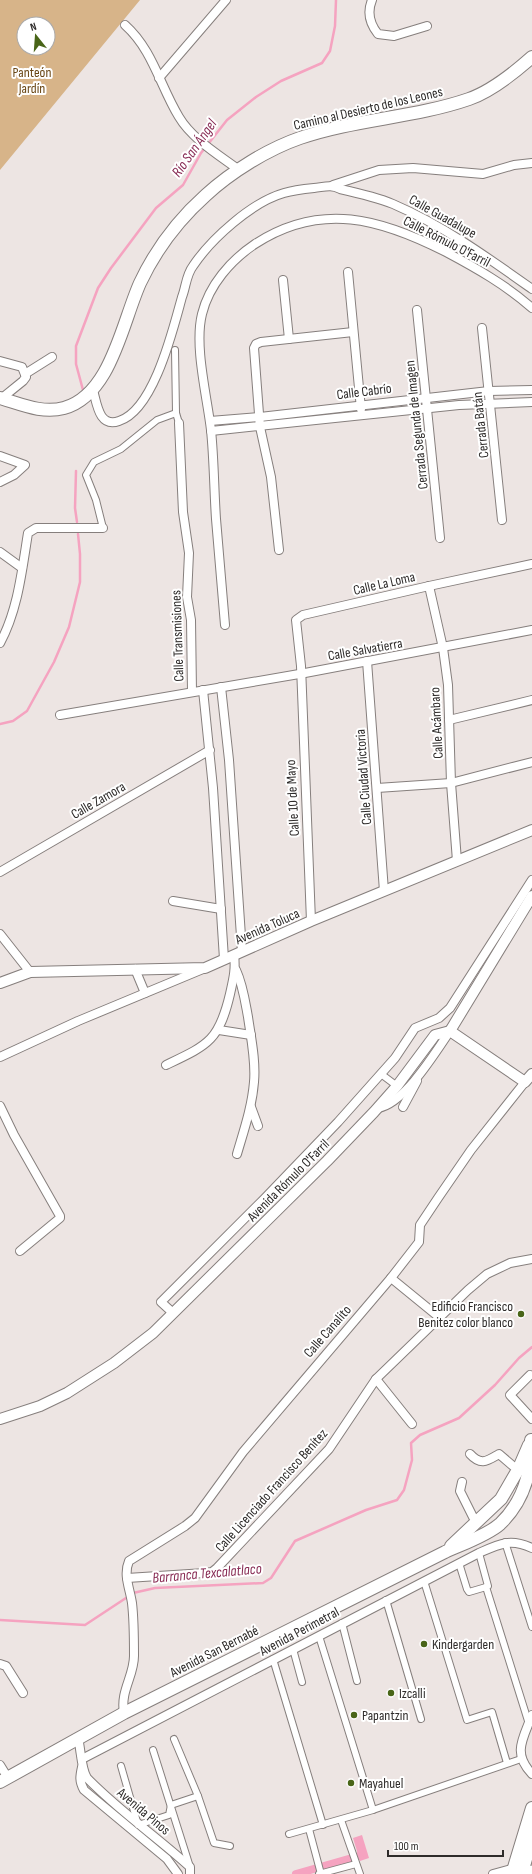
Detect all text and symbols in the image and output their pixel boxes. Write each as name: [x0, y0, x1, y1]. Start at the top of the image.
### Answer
north arrow: [16, 16, 56, 56]
text: N: [29, 20, 38, 34]
park label: Panteón Jardín: [13, 64, 51, 97]
street label: Camino al Desierto de los Leones: [292, 83, 444, 134]
water label: Río San Ángel: [168, 115, 222, 181]
street label: Calle Guadalupe: [406, 191, 479, 242]
street label: Calle Rómulo O'Farril: [400, 212, 493, 271]
street label: Cerrada Segunda de Imagen: [401, 360, 432, 490]
street label: Calle Cabrío: [336, 380, 393, 403]
street label: Cerrada Batán: [469, 391, 492, 459]
street label: Calle La Loma: [352, 568, 417, 599]
street label: Calle Transmisiones: [167, 590, 188, 682]
street label: Calle Salvatierra: [327, 635, 404, 664]
street label: Calle Acámbaro: [426, 687, 447, 759]
street label: Calle Ciudad Victoria: [352, 729, 375, 825]
street label: Calle 10 de Mayo: [282, 759, 303, 837]
street label: Calle Zamora: [68, 778, 128, 823]
street label: Avenida Toluca: [231, 905, 302, 949]
street label: Avenida Rómulo O'Farril: [243, 1136, 333, 1226]
place label: Edificio Francisco Benitez color blanco: [418, 1298, 513, 1331]
street label: Calle Canalito: [300, 1302, 355, 1361]
marker: Edificio Francisco Benitez color blanco: [516, 1309, 526, 1319]
street label: Calle Licenciado Francisco Benítez: [212, 1425, 331, 1555]
water label: Barranca Texcalatlaco: [152, 1559, 262, 1588]
street label: Avenida Perimetral: [256, 1603, 342, 1660]
street label: Avenida San Bernabé: [166, 1622, 261, 1682]
place label: Kindergarden: [432, 1636, 494, 1653]
marker: Kindergarden: [419, 1639, 429, 1649]
place label: Izcalli: [399, 1685, 426, 1702]
marker: Izcalli: [386, 1688, 396, 1698]
place label: Papantzin: [362, 1707, 408, 1724]
marker: Papantzin: [349, 1710, 359, 1720]
place label: Mayahuel: [359, 1775, 403, 1792]
marker: Mayahuel: [346, 1778, 356, 1788]
street label: Avenida Pinos: [113, 1784, 174, 1839]
scale bar: [388, 1832, 503, 1858]
text: 100 m: [394, 1839, 419, 1854]

